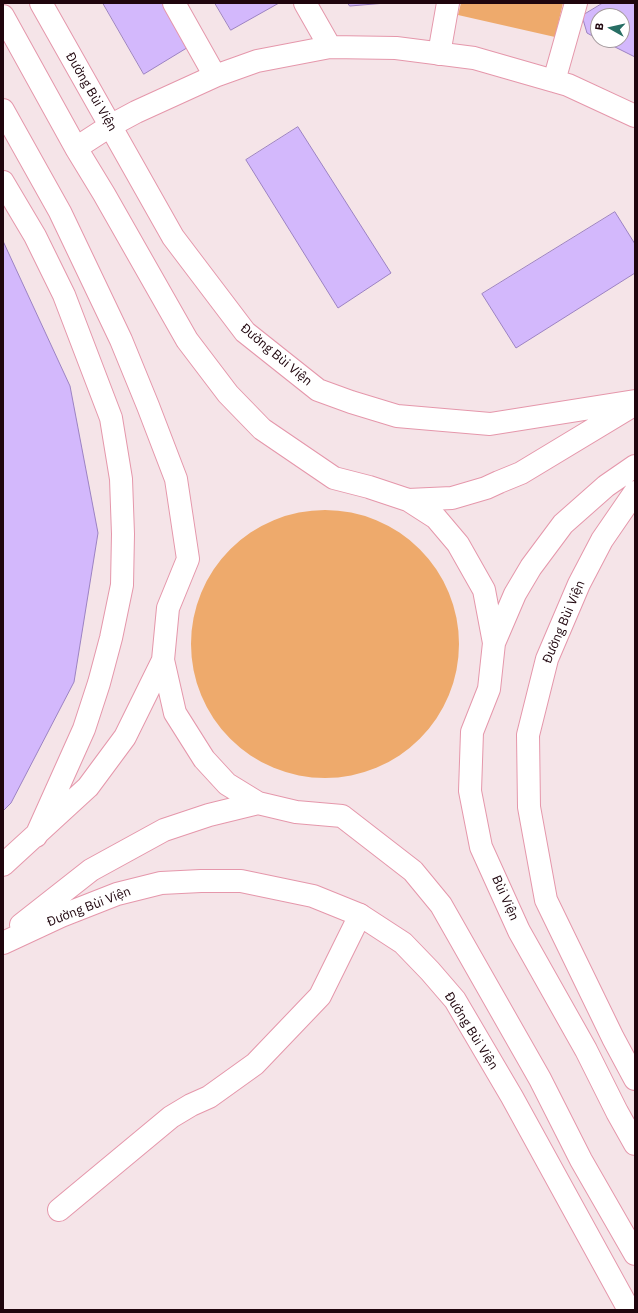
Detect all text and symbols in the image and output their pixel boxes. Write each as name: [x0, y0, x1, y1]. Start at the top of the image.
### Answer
north arrow: [590, 8, 630, 48]
text: B: [592, 22, 607, 31]
street label: Đường Bùi Viện: [62, 50, 120, 134]
street label: Đường Bùi Viện: [237, 321, 315, 389]
street label: Đường Bùi Viện: [540, 578, 588, 666]
street label: Bùi Viện: [488, 873, 522, 923]
street label: Đường Bùi Viện: [45, 884, 133, 930]
street label: Đường Bùi Viện: [441, 989, 501, 1073]

